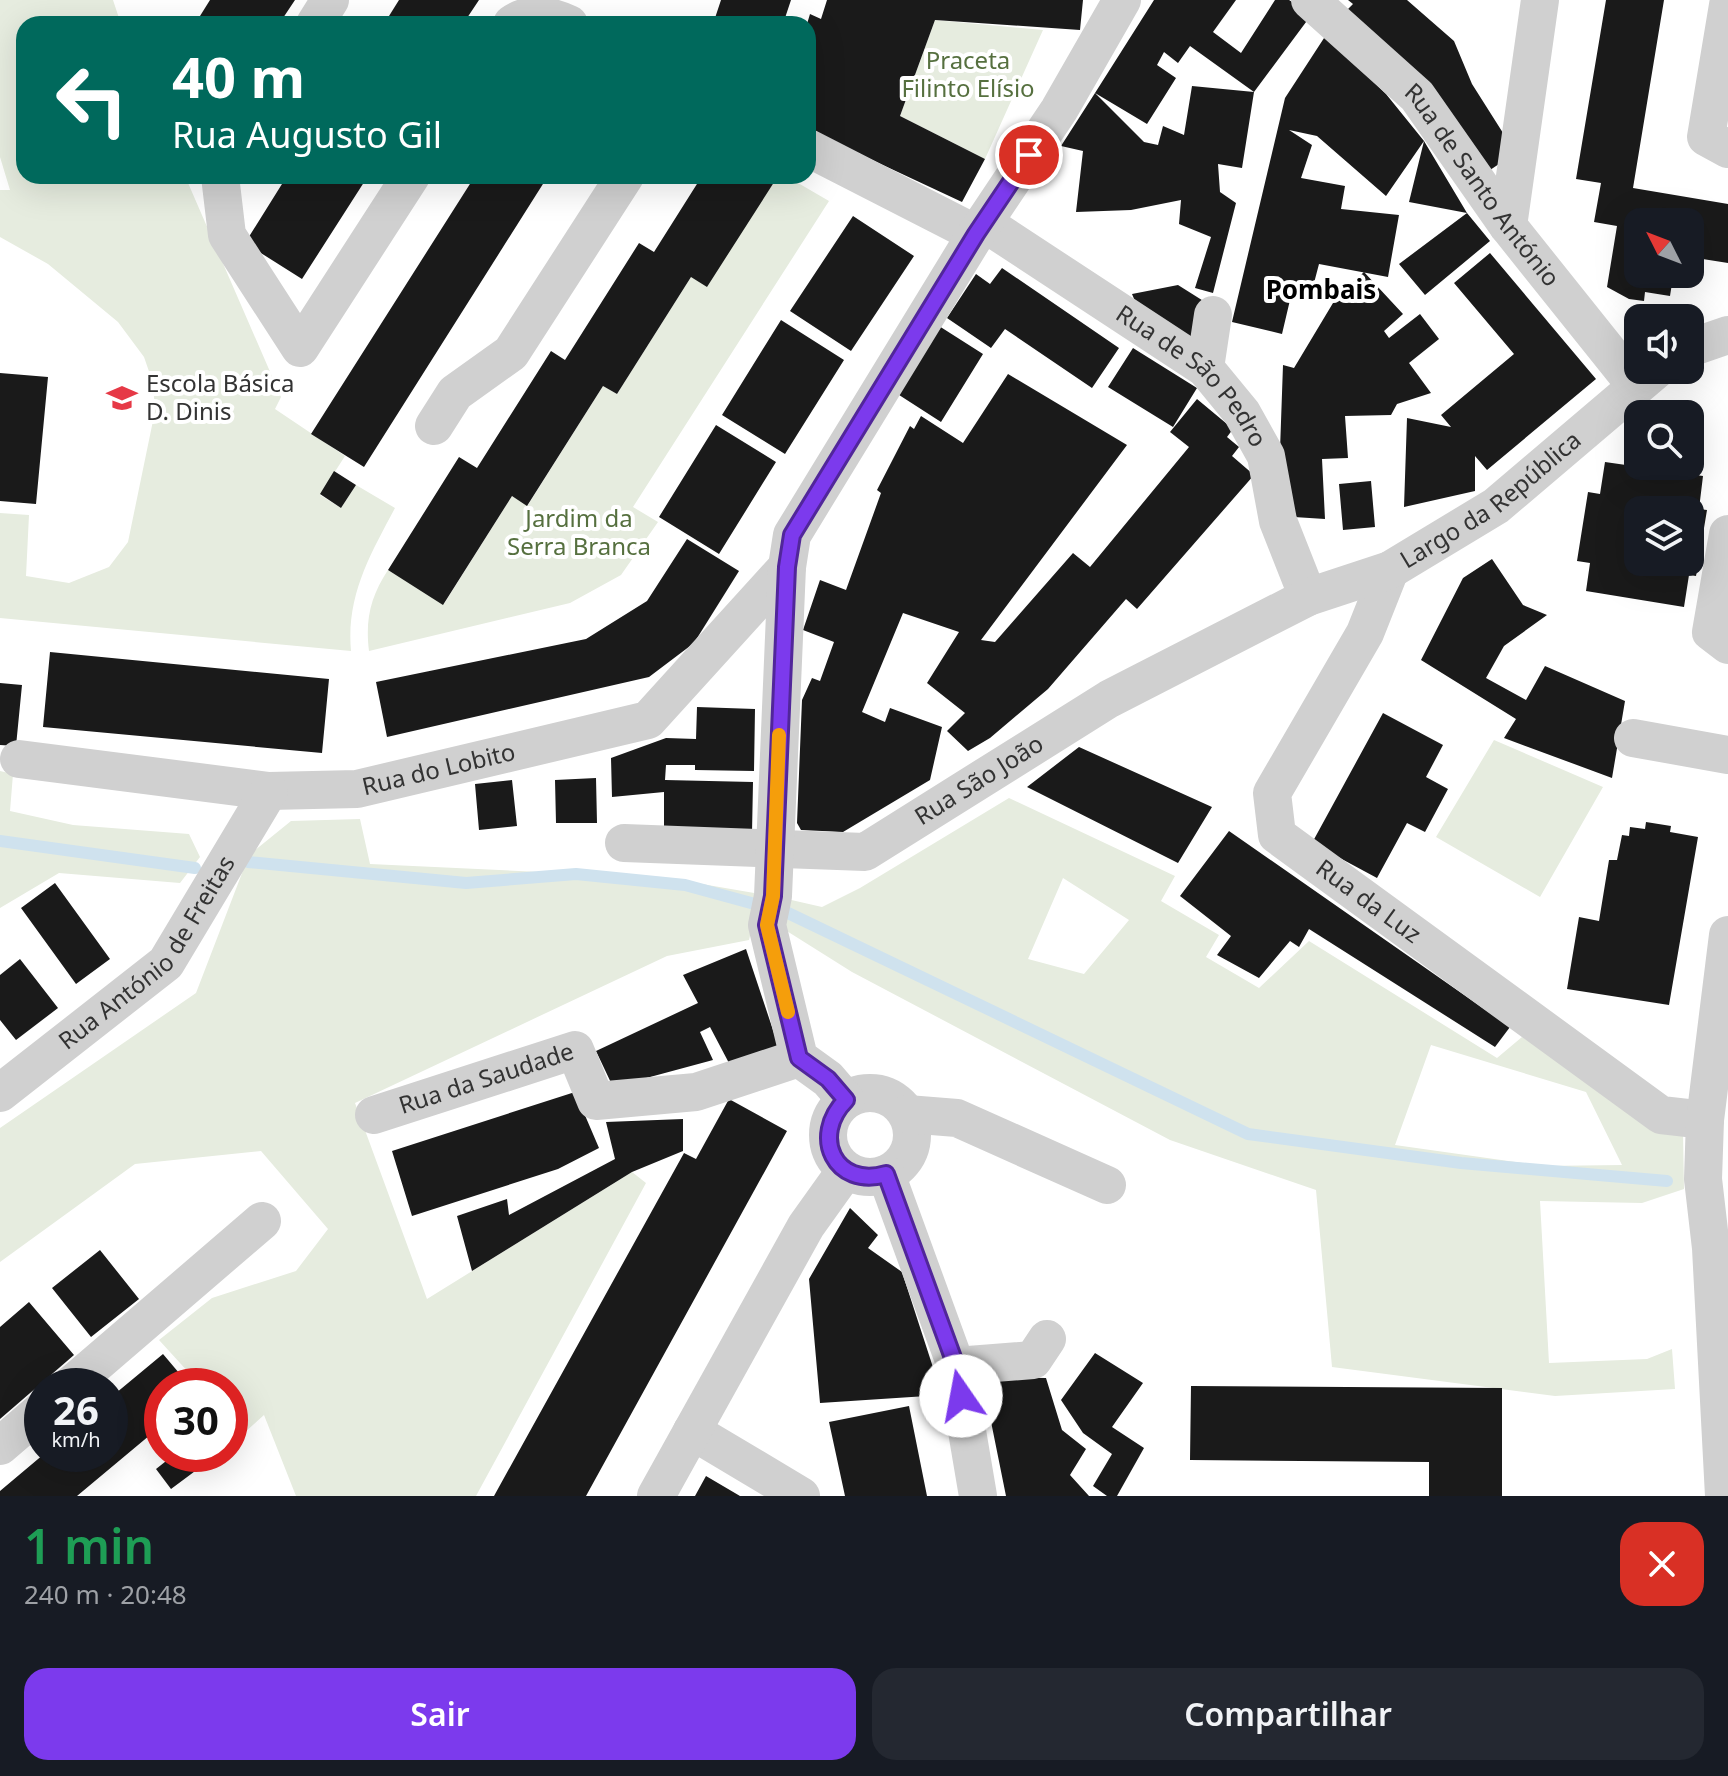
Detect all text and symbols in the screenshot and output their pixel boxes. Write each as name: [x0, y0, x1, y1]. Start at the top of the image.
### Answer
text: 40 m: [172, 38, 305, 114]
park label: Praceta Filinto Elísio: [901, 43, 1035, 104]
icon: left: [40, 48, 144, 152]
street label: Rua de Santo António: [1398, 75, 1568, 293]
text: Rua Augusto Gil: [172, 110, 442, 159]
pin: [995, 121, 1063, 189]
icon: arrive: [1007, 133, 1051, 177]
north arrow: [1624, 208, 1704, 288]
map controls: [1624, 208, 1704, 576]
district label: Pombais: [1266, 271, 1376, 307]
street label: Rua de São Pedro: [1110, 296, 1276, 452]
button: sound: [1624, 304, 1704, 384]
place label: Escola Básica D. Dinis: [146, 366, 295, 427]
school or university icon: Escola Básica D. Dinis: [105, 381, 139, 415]
button: search: [1624, 400, 1704, 480]
street label: Largo da República: [1393, 423, 1587, 575]
button: layers: [1624, 496, 1704, 576]
park label: Jardim da Serra Branca: [507, 501, 651, 562]
street label: Rua São João: [908, 726, 1049, 832]
street label: Rua do Lobito: [358, 734, 518, 802]
street label: Rua António de Freitas: [51, 849, 242, 1056]
street label: Rua da Luz: [1310, 851, 1428, 950]
street label: Rua da Saudade: [394, 1034, 577, 1121]
position arrow: [919, 1354, 1003, 1438]
speed limit sign: 30: [144, 1368, 248, 1472]
text: 26: [53, 1382, 99, 1437]
text: km/h: [51, 1426, 101, 1453]
text: 1 min: [24, 1513, 154, 1578]
button: close: [1620, 1522, 1704, 1606]
text: 240 m · 20:48: [24, 1576, 187, 1612]
button: Sair: [24, 1668, 856, 1760]
button: Compartilhar: [872, 1668, 1704, 1760]

